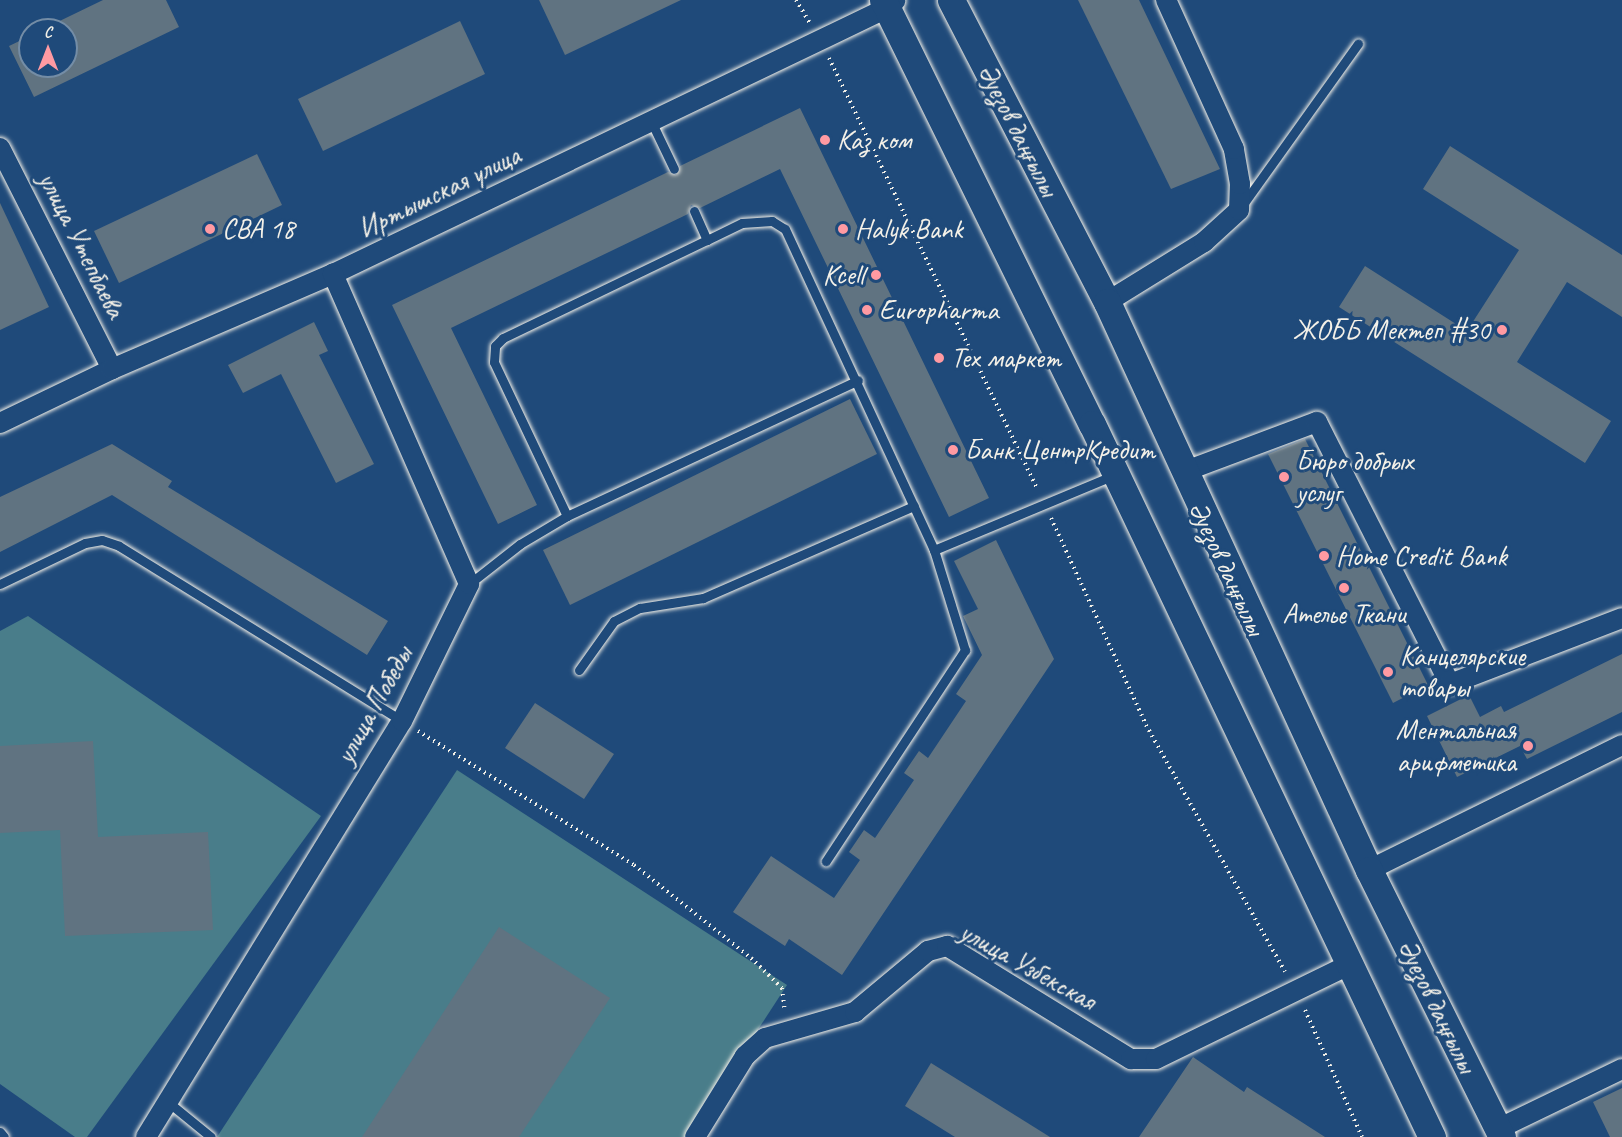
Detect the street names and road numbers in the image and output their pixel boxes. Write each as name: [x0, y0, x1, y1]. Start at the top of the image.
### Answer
street label: Әуезов даңғылы: [970, 58, 1066, 202]
street label: Иртышская улица: [352, 138, 526, 246]
street label: улица Утепбаева: [31, 167, 133, 323]
street label: Әуезов даңғылы: [1181, 495, 1273, 641]
street label: улица Победы: [328, 641, 420, 769]
street label: улица Узбекская: [955, 915, 1101, 1017]
street label: Әуезов даңғылы: [1390, 934, 1484, 1078]

